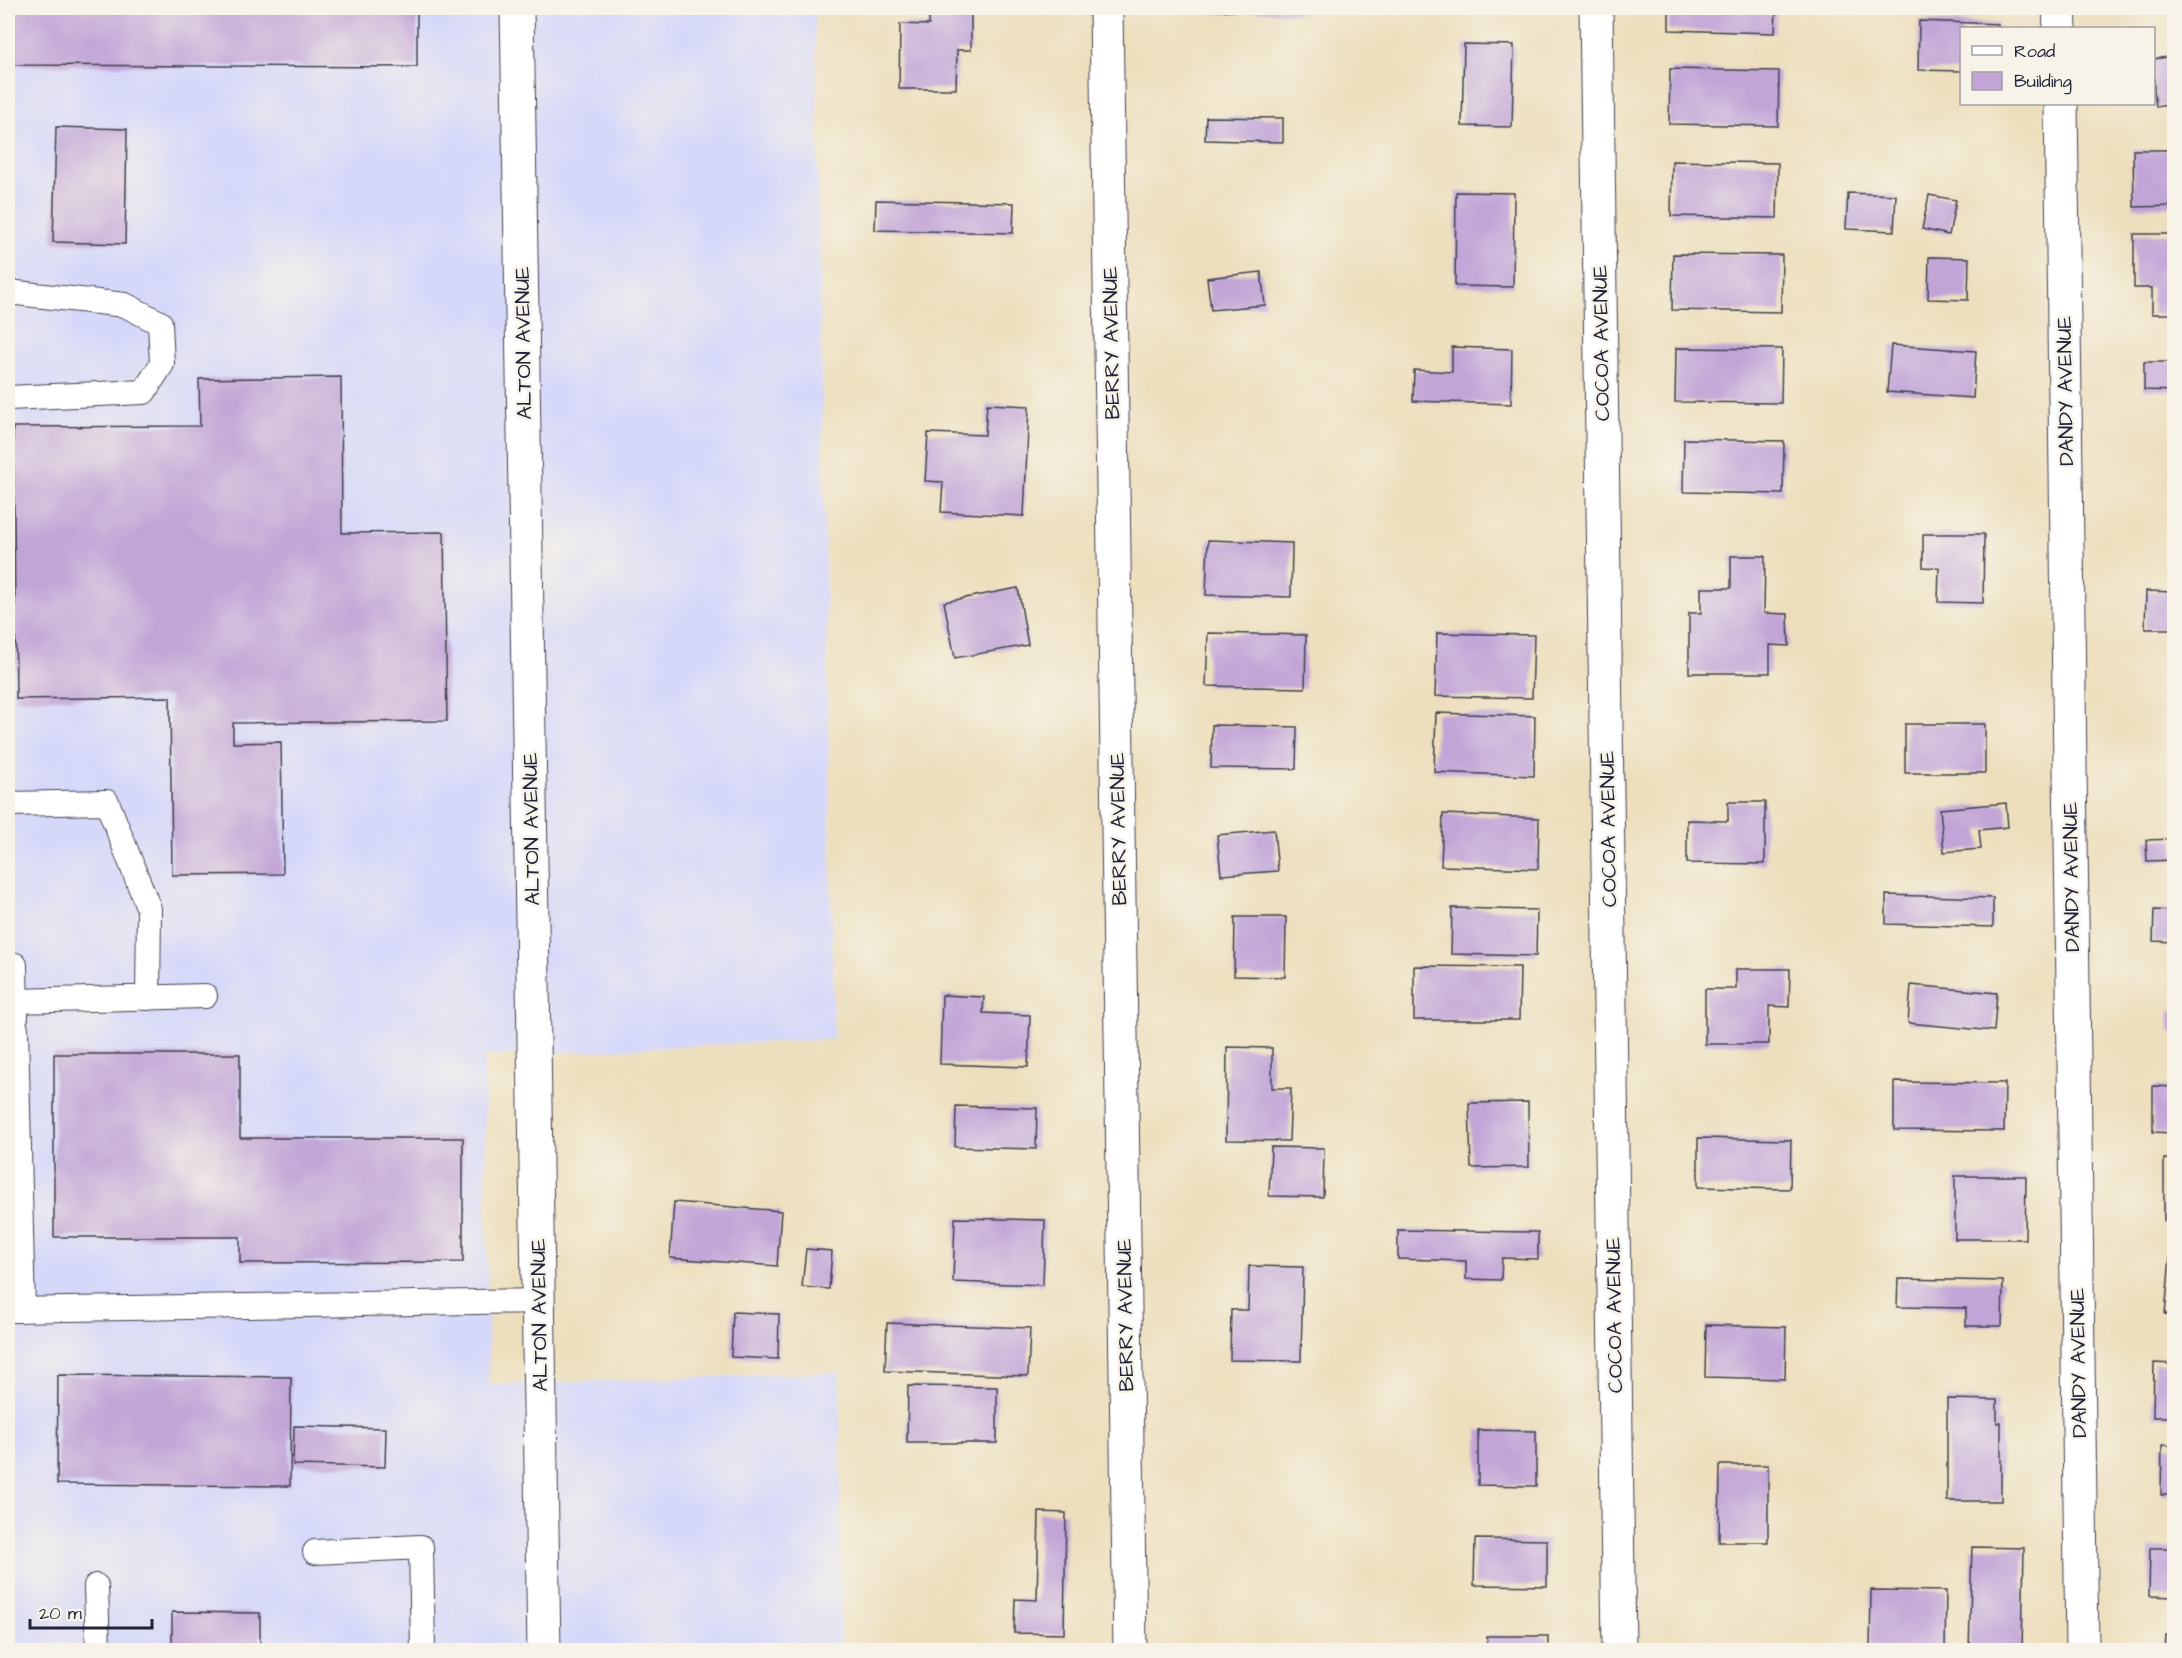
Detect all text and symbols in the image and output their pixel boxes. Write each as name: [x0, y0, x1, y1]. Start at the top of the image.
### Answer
legend: [1960, 27, 2155, 105]
text: Road: [2014, 39, 2055, 64]
text: Building: [2014, 69, 2072, 95]
street label: COCOA AVENUE: [1586, 264, 1617, 421]
street label: BERRY AVENUE: [1096, 265, 1127, 420]
street label: ALTON AVENUE: [508, 266, 539, 420]
street label: DANDY AVENUE: [2050, 315, 2081, 466]
street label: COCOA AVENUE: [1593, 750, 1624, 907]
street label: BERRY AVENUE: [1103, 751, 1134, 906]
street label: ALTON AVENUE: [516, 752, 547, 906]
street label: DANDY AVENUE: [2056, 801, 2087, 952]
street label: COCOA AVENUE: [1599, 1236, 1630, 1393]
street label: BERRY AVENUE: [1110, 1237, 1141, 1392]
street label: ALTON AVENUE: [524, 1238, 555, 1392]
street label: DANDY AVENUE: [2063, 1287, 2094, 1438]
scale bar: [30, 1592, 152, 1630]
text: 20 m: [39, 1601, 82, 1626]

